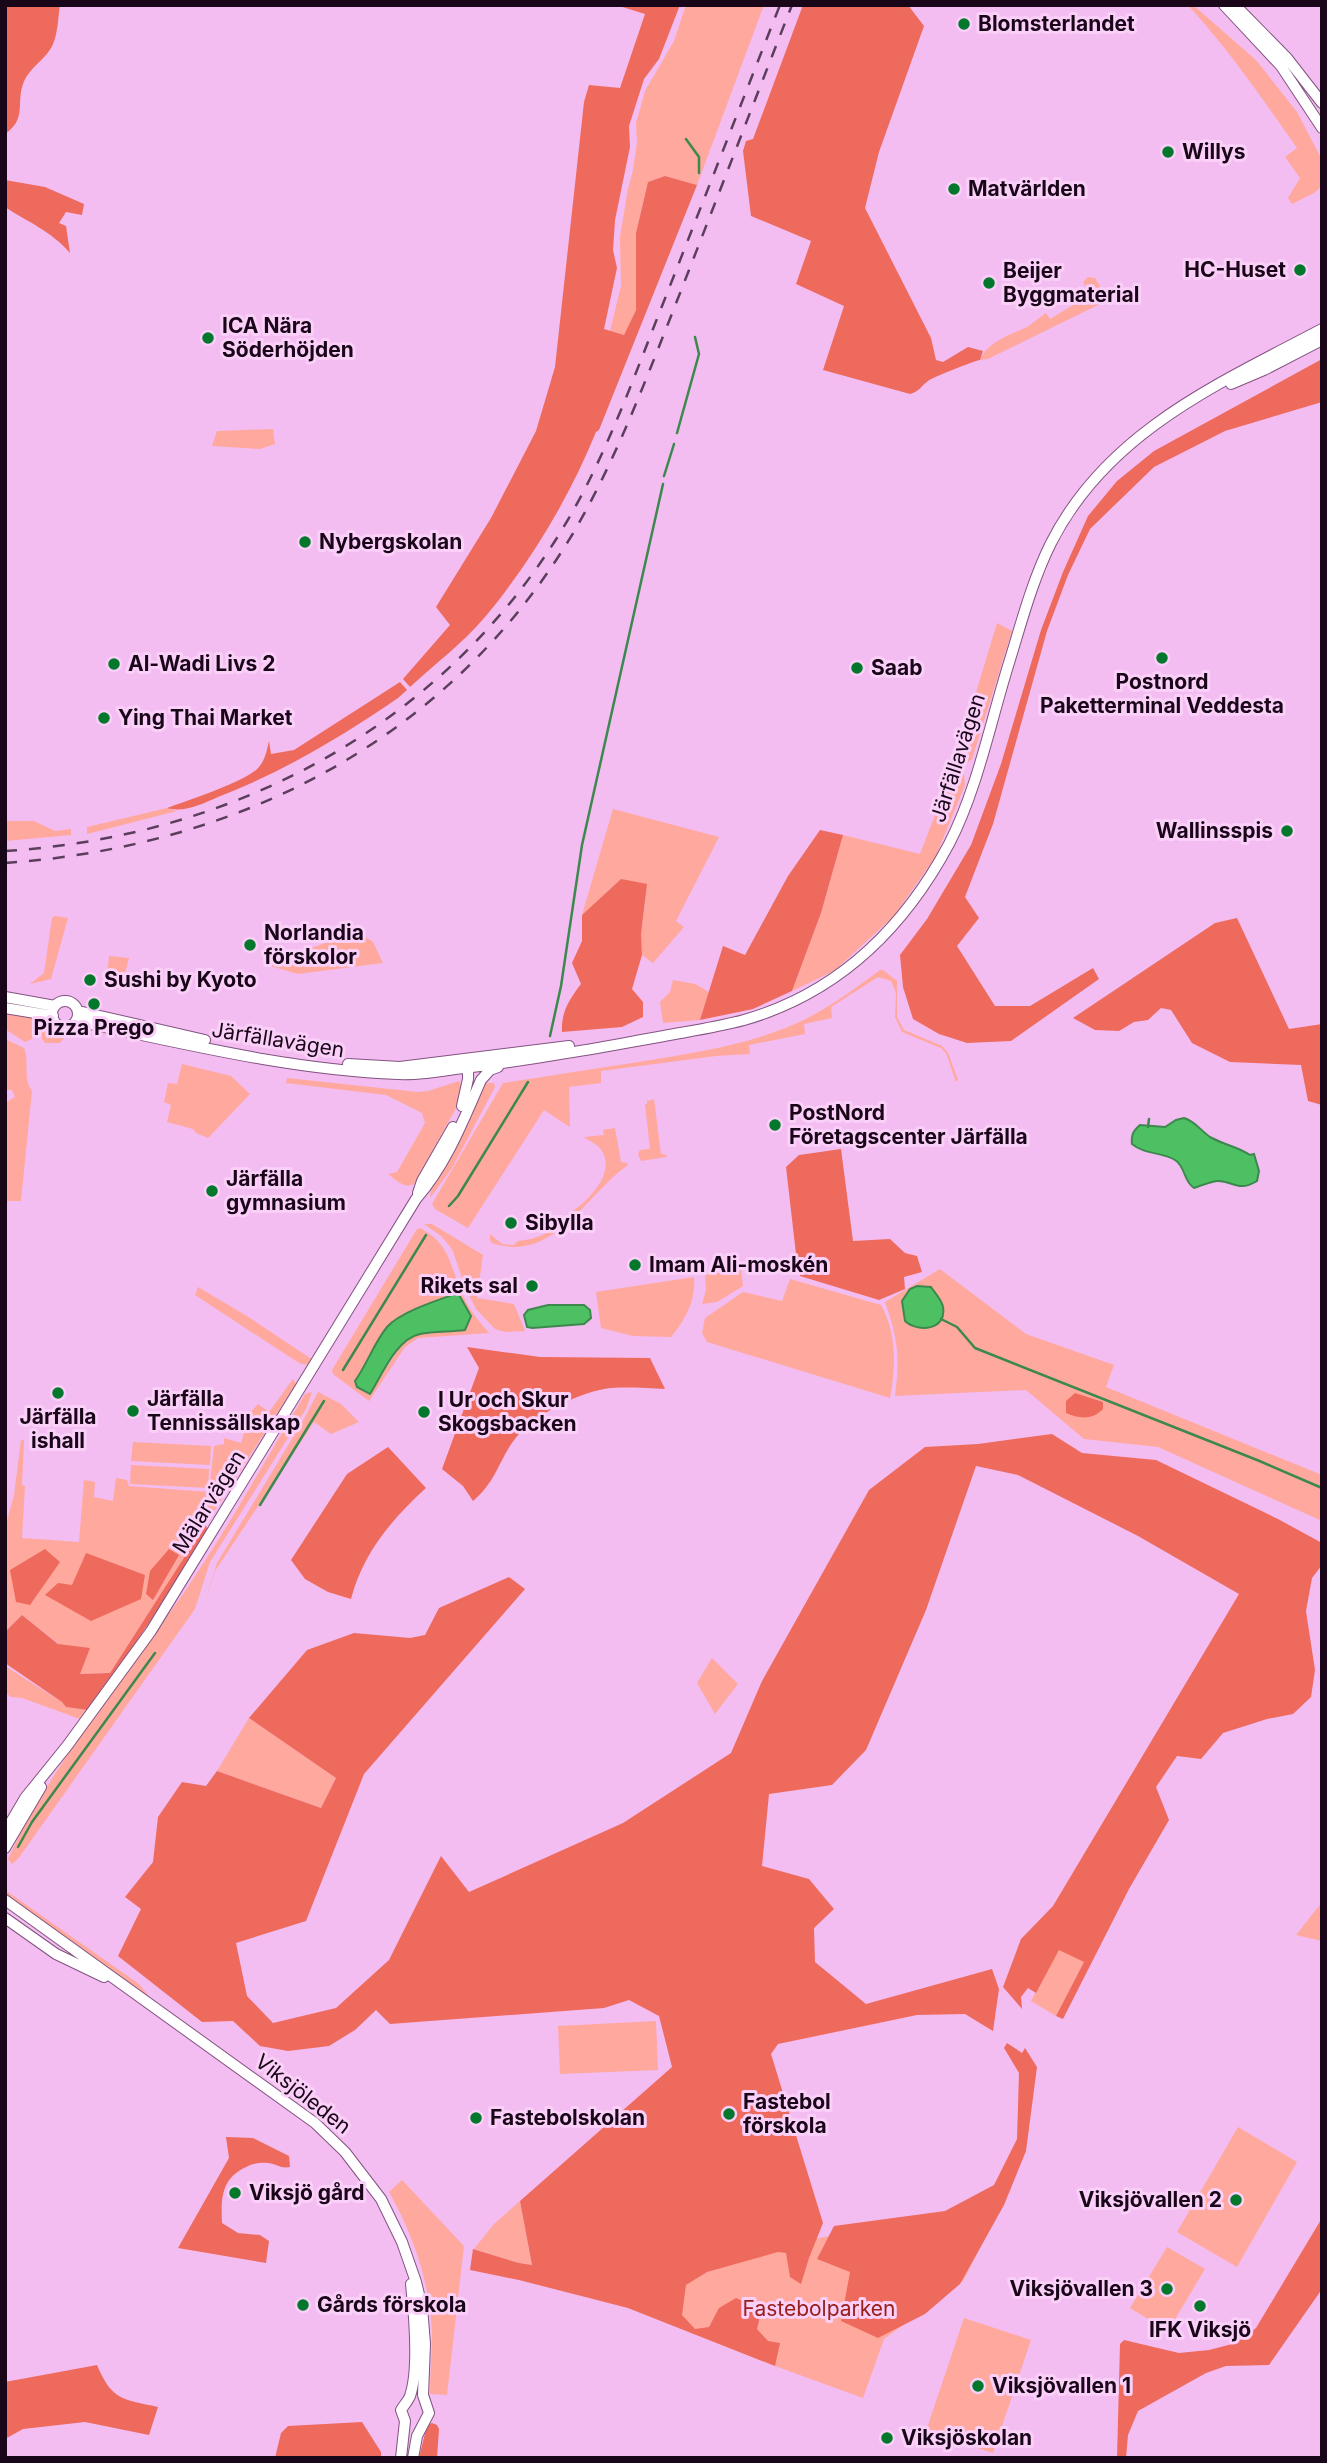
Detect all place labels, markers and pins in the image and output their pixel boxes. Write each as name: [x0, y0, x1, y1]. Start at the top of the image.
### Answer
place label: Blomsterlandet: [978, 11, 1135, 36]
marker: Blomsterlandet: [956, 16, 972, 32]
place label: Willys: [1182, 139, 1245, 164]
marker: Willys: [1160, 144, 1176, 160]
place label: Matvärlden: [968, 176, 1086, 201]
marker: Matvärlden: [946, 181, 962, 197]
place label: HC-Huset: [1184, 257, 1286, 282]
place label: Beijer Byggmaterial: [1003, 258, 1139, 307]
marker: HC-Huset: [1292, 262, 1308, 278]
marker: Beijer Byggmaterial: [981, 275, 997, 291]
place label: ICA Nära Söderhöjden: [222, 313, 354, 362]
marker: ICA Nära Söderhöjden: [200, 330, 216, 346]
place label: Nybergskolan: [319, 529, 462, 554]
marker: Nybergskolan: [297, 534, 313, 550]
marker: Postnord Paketterminal Veddesta: [1154, 650, 1170, 666]
place label: Al-Wadi Livs 2: [128, 651, 276, 676]
place label: Saab: [871, 655, 922, 680]
marker: Al-Wadi Livs 2: [106, 656, 122, 672]
marker: Saab: [849, 660, 865, 676]
place label: Postnord Paketterminal Veddesta: [1040, 669, 1284, 718]
place label: Ying Thai Market: [118, 705, 293, 730]
marker: Ying Thai Market: [96, 710, 112, 726]
place label: Wallinsspis: [1156, 818, 1273, 843]
marker: Wallinsspis: [1279, 823, 1295, 839]
place label: Norlandia förskolor: [264, 920, 364, 969]
marker: Norlandia förskolor: [242, 937, 258, 953]
place label: Sushi by Kyoto: [104, 967, 257, 992]
marker: Sushi by Kyoto: [82, 972, 98, 988]
marker: Pizza Prego: [86, 996, 102, 1012]
place label: Pizza Prego: [34, 1015, 155, 1040]
place label: PostNord Företagscenter Järfälla: [789, 1100, 1028, 1149]
marker: PostNord Företagscenter Järfälla: [767, 1117, 783, 1133]
place label: Järfälla gymnasium: [226, 1166, 346, 1215]
marker: Järfälla gymnasium: [204, 1183, 220, 1199]
place label: Sibylla: [525, 1210, 594, 1235]
marker: Sibylla: [503, 1215, 519, 1231]
place label: Imam Ali-moskén: [649, 1252, 828, 1277]
marker: Imam Ali-moskén: [627, 1257, 643, 1273]
place label: Rikets sal: [420, 1273, 518, 1298]
marker: Rikets sal: [524, 1278, 540, 1294]
marker: Järfälla ishall: [50, 1385, 66, 1401]
place label: Järfälla Tennissällskap: [147, 1386, 300, 1435]
place label: I Ur och Skur Skogsbacken: [438, 1387, 577, 1436]
marker: Järfälla Tennissällskap: [125, 1403, 141, 1419]
place label: Järfälla ishall: [19, 1404, 97, 1453]
marker: I Ur och Skur Skogsbacken: [416, 1404, 432, 1420]
place label: Fastebol förskola: [743, 2089, 831, 2138]
place label: Fastebolskolan: [490, 2105, 645, 2130]
marker: Fastebol förskola: [721, 2106, 737, 2122]
marker: Fastebolskolan: [468, 2110, 484, 2126]
place label: Viksjö gård: [249, 2180, 365, 2205]
marker: Viksjö gård: [227, 2185, 243, 2201]
place label: Viksjövallen 2: [1079, 2187, 1222, 2212]
marker: Viksjövallen 2: [1228, 2192, 1244, 2208]
place label: Viksjövallen 3: [1009, 2276, 1153, 2301]
marker: Viksjövallen 3: [1159, 2281, 1175, 2297]
place label: Gårds förskola: [317, 2292, 467, 2317]
marker: Gårds förskola: [295, 2297, 311, 2313]
marker: IFK Viksjö: [1192, 2298, 1208, 2314]
place label: IFK Viksjö: [1149, 2317, 1251, 2342]
place label: Viksjövallen 1: [992, 2373, 1131, 2398]
marker: Viksjövallen 1: [970, 2378, 986, 2394]
place label: Viksjöskolan: [901, 2425, 1032, 2450]
marker: Viksjöskolan: [879, 2430, 895, 2446]

